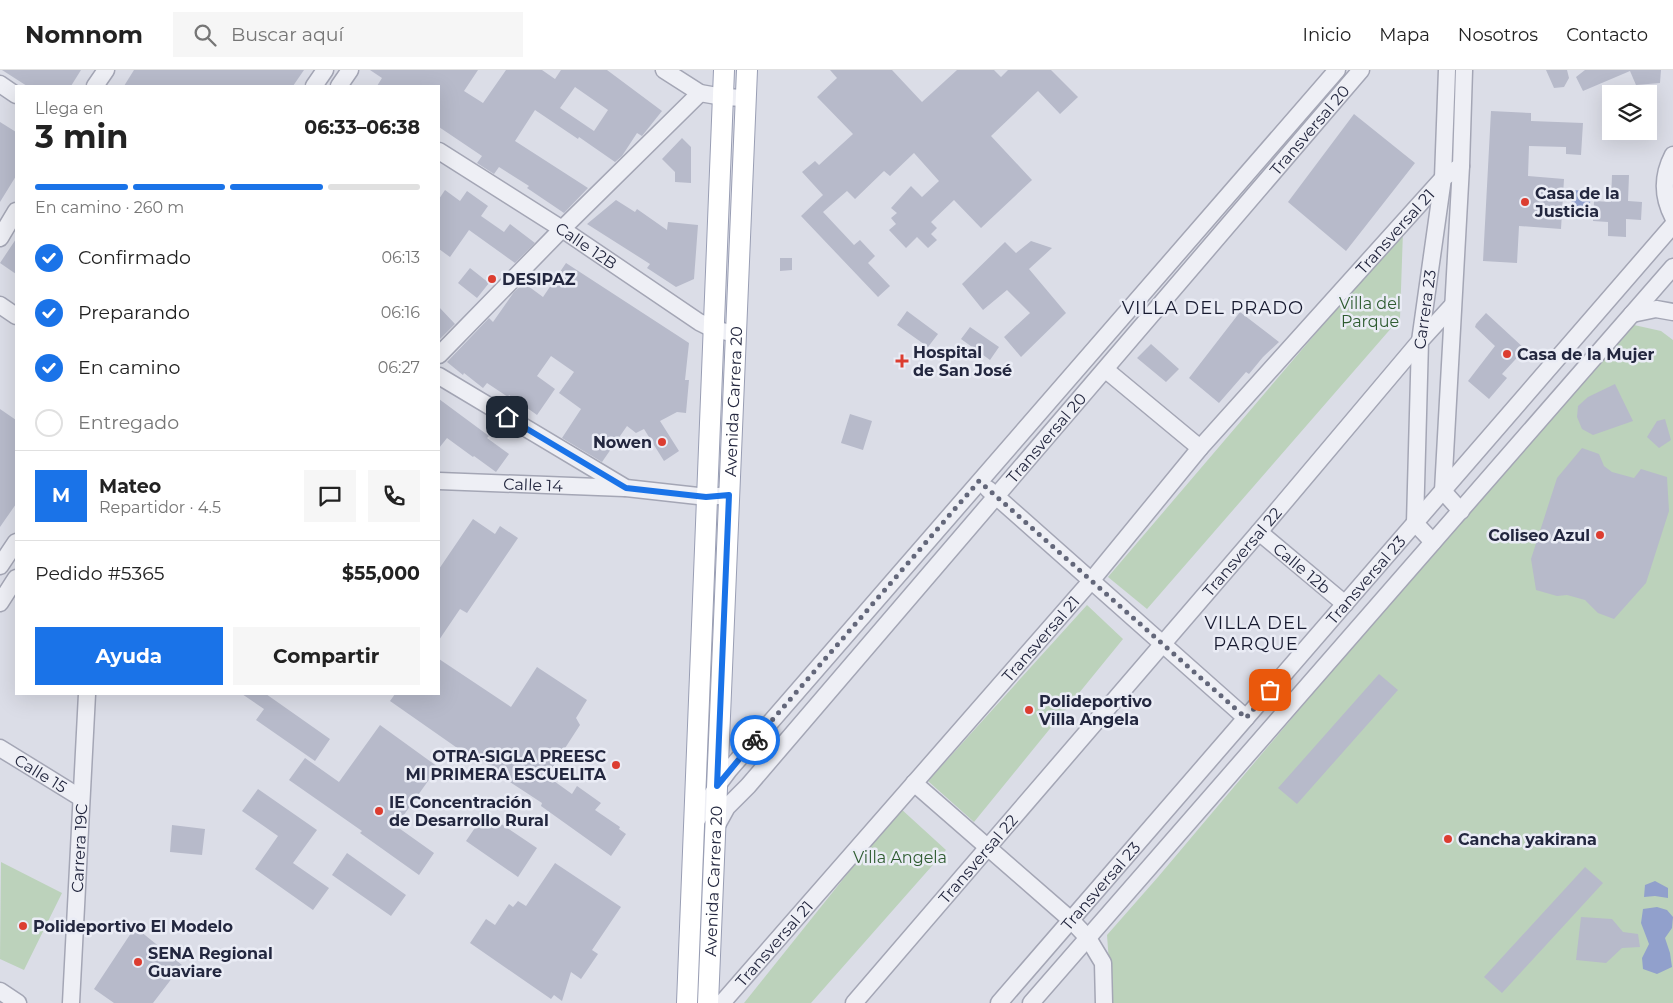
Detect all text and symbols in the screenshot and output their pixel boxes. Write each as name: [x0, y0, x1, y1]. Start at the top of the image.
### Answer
search box: [173, 12, 523, 57]
text: Nomnom: [25, 20, 143, 49]
icon: search: [191, 21, 219, 49]
text: Buscar aquí: [231, 23, 344, 46]
text: Inicio: [1303, 24, 1351, 46]
text: Mapa: [1379, 24, 1430, 46]
text: Nosotros: [1458, 24, 1538, 46]
text: Contacto: [1566, 24, 1648, 46]
street label: Transversal 20: [1266, 81, 1354, 179]
map controls: [1602, 85, 1657, 140]
button: layers: [1602, 85, 1657, 140]
text: Llega en: [35, 99, 103, 118]
text: 06:33–06:38: [304, 116, 420, 139]
text: 3 min: [35, 117, 128, 156]
place label: Casa de la Justicia: [1534, 184, 1620, 221]
street label: Transversal 21: [1352, 185, 1438, 278]
marker: Casa de la Justicia: [1519, 196, 1531, 208]
text: En camino · 260 m: [35, 198, 184, 217]
street label: Calle 12B: [552, 218, 620, 273]
icon: check: [35, 244, 63, 272]
text: Confirmado: [78, 246, 191, 269]
text: 06:13: [381, 248, 420, 267]
street label: Carrera 23: [1411, 268, 1440, 350]
place label: DESIPAZ: [502, 270, 576, 289]
marker: DESIPAZ: [486, 273, 498, 285]
park label: Villa del Parque: [1339, 294, 1401, 331]
district label: VILLA DEL PRADO: [1122, 297, 1304, 319]
icon: check: [35, 299, 63, 327]
text: Preparando: [78, 301, 190, 324]
text: 06:16: [381, 303, 420, 322]
street label: Avenida Carrera 20: [721, 326, 746, 477]
place label: Hospital de San José: [913, 343, 1012, 380]
place label: Casa de la Mujer: [1517, 345, 1654, 364]
marker: Casa de la Mujer: [1501, 348, 1513, 360]
icon: check: [35, 354, 63, 382]
marker: Hospital de San José: [895, 354, 909, 368]
text: En camino: [78, 356, 180, 379]
text: 06:27: [378, 358, 420, 377]
street label: Transversal 20: [1003, 389, 1090, 487]
pin: [486, 396, 528, 438]
icon: home: [493, 403, 521, 431]
text: Entregado: [78, 411, 179, 434]
place label: Nowen: [593, 433, 652, 452]
marker: Nowen: [656, 436, 668, 448]
button: chat: [304, 470, 356, 522]
button: phone: [368, 470, 420, 522]
street label: Calle 14: [503, 474, 563, 496]
text: Mateo: [99, 475, 161, 498]
text: M: [52, 484, 70, 507]
text: Repartidor · 4.5: [99, 498, 221, 517]
street label: Transversal 22: [1199, 504, 1286, 601]
place label: Coliseo Azul: [1488, 526, 1590, 545]
marker: Coliseo Azul: [1594, 529, 1606, 541]
street label: Transversal 23: [1323, 532, 1410, 628]
street label: Calle 12b: [1269, 539, 1334, 598]
text: Pedido #5365: [35, 562, 165, 585]
text: $55,000: [342, 562, 420, 585]
street label: Transversal 21: [998, 592, 1084, 686]
district label: VILLA DEL PARQUE: [1204, 612, 1308, 655]
button: Ayuda: [35, 627, 223, 685]
button: Compartir: [233, 627, 420, 685]
pin: [1249, 669, 1291, 711]
icon: bag: [1256, 676, 1284, 704]
place label: Polideportivo Villa Angela: [1038, 692, 1152, 729]
marker: Polideportivo Villa Angela: [1023, 704, 1035, 716]
courier: [730, 715, 780, 765]
icon: bike: [741, 726, 769, 754]
place label: OTRA-SIGLA PREESC MI PRIMERA ESCUELITA: [406, 747, 607, 784]
street label: Calle 15: [11, 750, 70, 797]
marker: OTRA-SIGLA PREESC MI PRIMERA ESCUELITA: [610, 759, 622, 771]
place label: IE Concentración de Desarrollo Rural: [389, 793, 549, 830]
street label: Carrera 19C: [68, 803, 91, 893]
marker: IE Concentración de Desarrollo Rural: [373, 805, 385, 817]
street label: Avenida Carrera 20: [701, 805, 726, 957]
street label: Transversal 22: [935, 811, 1022, 908]
place label: Cancha yakirana: [1458, 830, 1597, 849]
marker: Cancha yakirana: [1442, 833, 1454, 845]
street label: Transversal 23: [1057, 838, 1144, 934]
park label: Villa Angela: [853, 848, 947, 867]
street label: Transversal 21: [732, 897, 817, 991]
place label: Polideportivo El Modelo: [33, 917, 233, 936]
marker: Polideportivo El Modelo: [17, 920, 29, 932]
place label: SENA Regional Guaviare: [148, 944, 273, 981]
marker: SENA Regional Guaviare: [132, 956, 144, 968]

